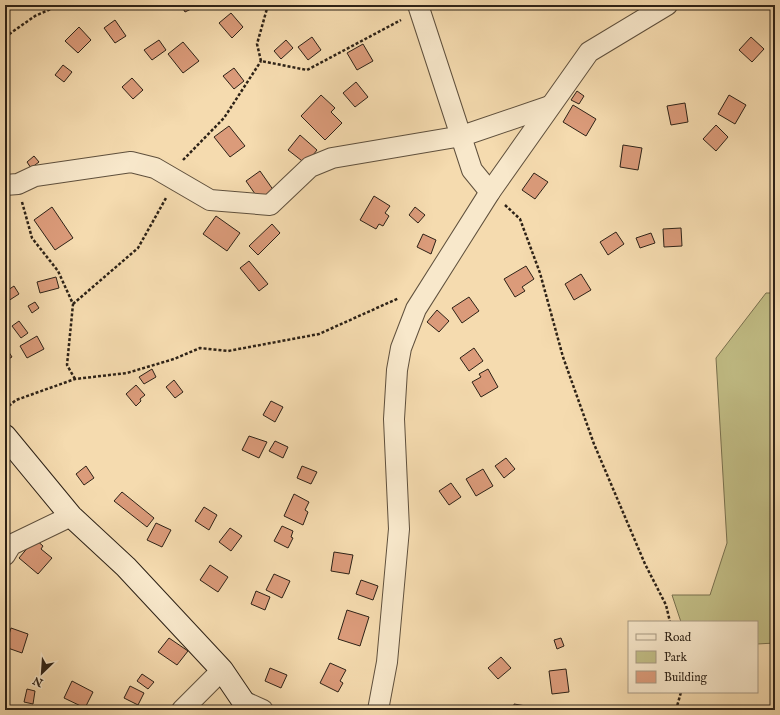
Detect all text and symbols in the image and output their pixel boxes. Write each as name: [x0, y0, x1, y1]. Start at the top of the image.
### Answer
legend: [628, 621, 758, 693]
text: Road: [664, 630, 692, 645]
text: Park: [664, 650, 687, 665]
north arrow: [22, 653, 62, 693]
text: Building: [664, 670, 708, 685]
text: N: [30, 673, 46, 690]

